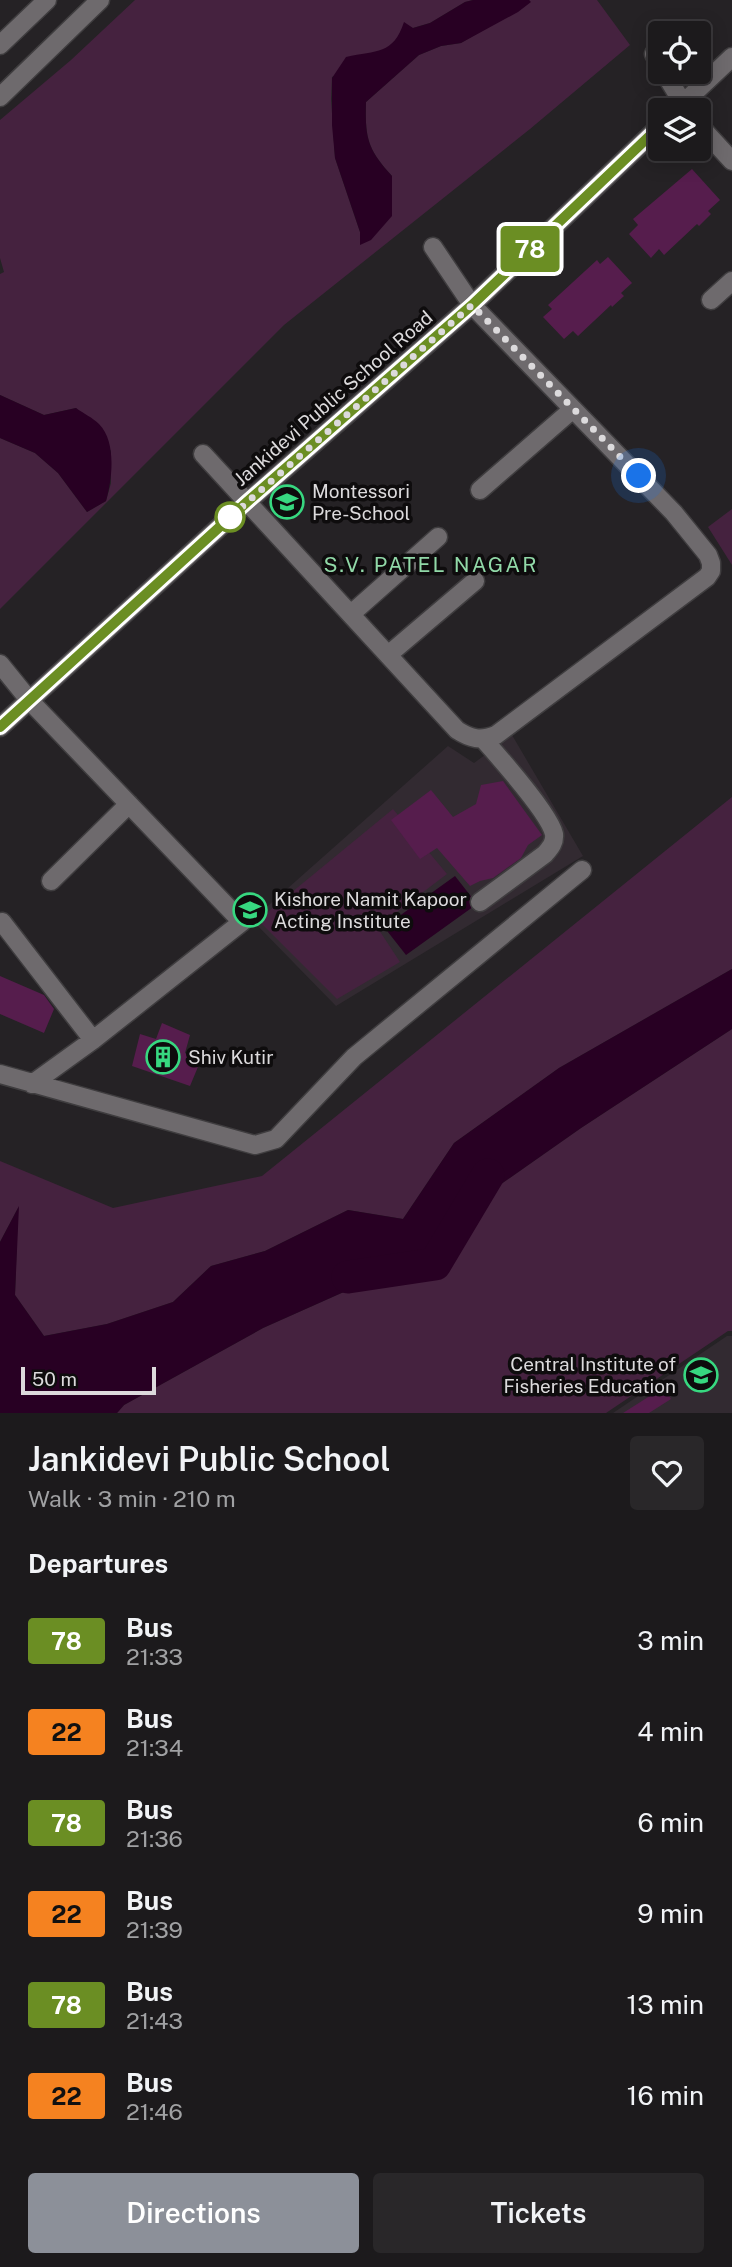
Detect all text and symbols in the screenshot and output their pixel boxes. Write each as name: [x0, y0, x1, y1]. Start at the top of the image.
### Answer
map controls: [648, 21, 711, 161]
button: locate: [648, 21, 711, 84]
button: layers: [648, 98, 711, 161]
line badge: 78: [498, 226, 562, 272]
text: 78: [515, 235, 545, 263]
street label: Jankidevi Public School Road: [229, 306, 437, 490]
your location: [621, 458, 656, 493]
place label: Montessori Pre-School: [312, 480, 410, 524]
school or university icon: Montessori Pre-School: [268, 483, 306, 521]
unlabelled marker: [215, 502, 245, 532]
district label: S.V. PATEL NAGAR: [324, 552, 538, 577]
place label: Kishore Namit Kapoor Acting Institute: [274, 888, 467, 932]
school or university icon: Kishore Namit Kapoor Acting Institute: [231, 891, 269, 929]
building icon: Shiv Kutir: [144, 1038, 182, 1076]
place label: Shiv Kutir: [188, 1046, 274, 1068]
place label: Central Institute of Fisheries Education: [504, 1353, 676, 1397]
school or university icon: Central Institute of Fisheries Education: [682, 1356, 720, 1394]
scale bar: [21, 1364, 156, 1396]
text: 50 m: [32, 1368, 77, 1390]
button: heart: [630, 1436, 704, 1510]
text: Jankidevi Public School: [28, 1440, 390, 1478]
text: Walk · 3 min · 210 m: [28, 1485, 236, 1512]
text: Departures: [28, 1548, 168, 1579]
text: Bus: [126, 1612, 173, 1643]
text: 3 min: [637, 1625, 704, 1656]
text: 78: [51, 1627, 82, 1655]
text: 21:33: [126, 1643, 183, 1670]
text: Bus: [126, 1703, 173, 1734]
text: 4 min: [637, 1716, 704, 1747]
text: 22: [51, 1718, 82, 1746]
text: 21:34: [126, 1734, 183, 1761]
text: Bus: [126, 1794, 173, 1825]
text: 6 min: [637, 1807, 704, 1838]
text: 78: [51, 1809, 82, 1837]
text: 21:36: [126, 1825, 183, 1852]
text: Bus: [126, 1885, 173, 1916]
text: 9 min: [637, 1898, 704, 1929]
text: 22: [51, 1900, 82, 1928]
text: 21:39: [126, 1916, 183, 1943]
text: Bus: [126, 1976, 173, 2007]
text: 13 min: [627, 1989, 704, 2020]
text: 78: [51, 1991, 82, 2019]
text: 21:43: [126, 2007, 183, 2034]
text: Bus: [126, 2067, 173, 2098]
text: 16 min: [627, 2080, 704, 2111]
text: 22: [51, 2082, 82, 2110]
text: 21:46: [126, 2098, 183, 2125]
button: Directions: [28, 2173, 359, 2253]
button: Tickets: [373, 2173, 704, 2253]

